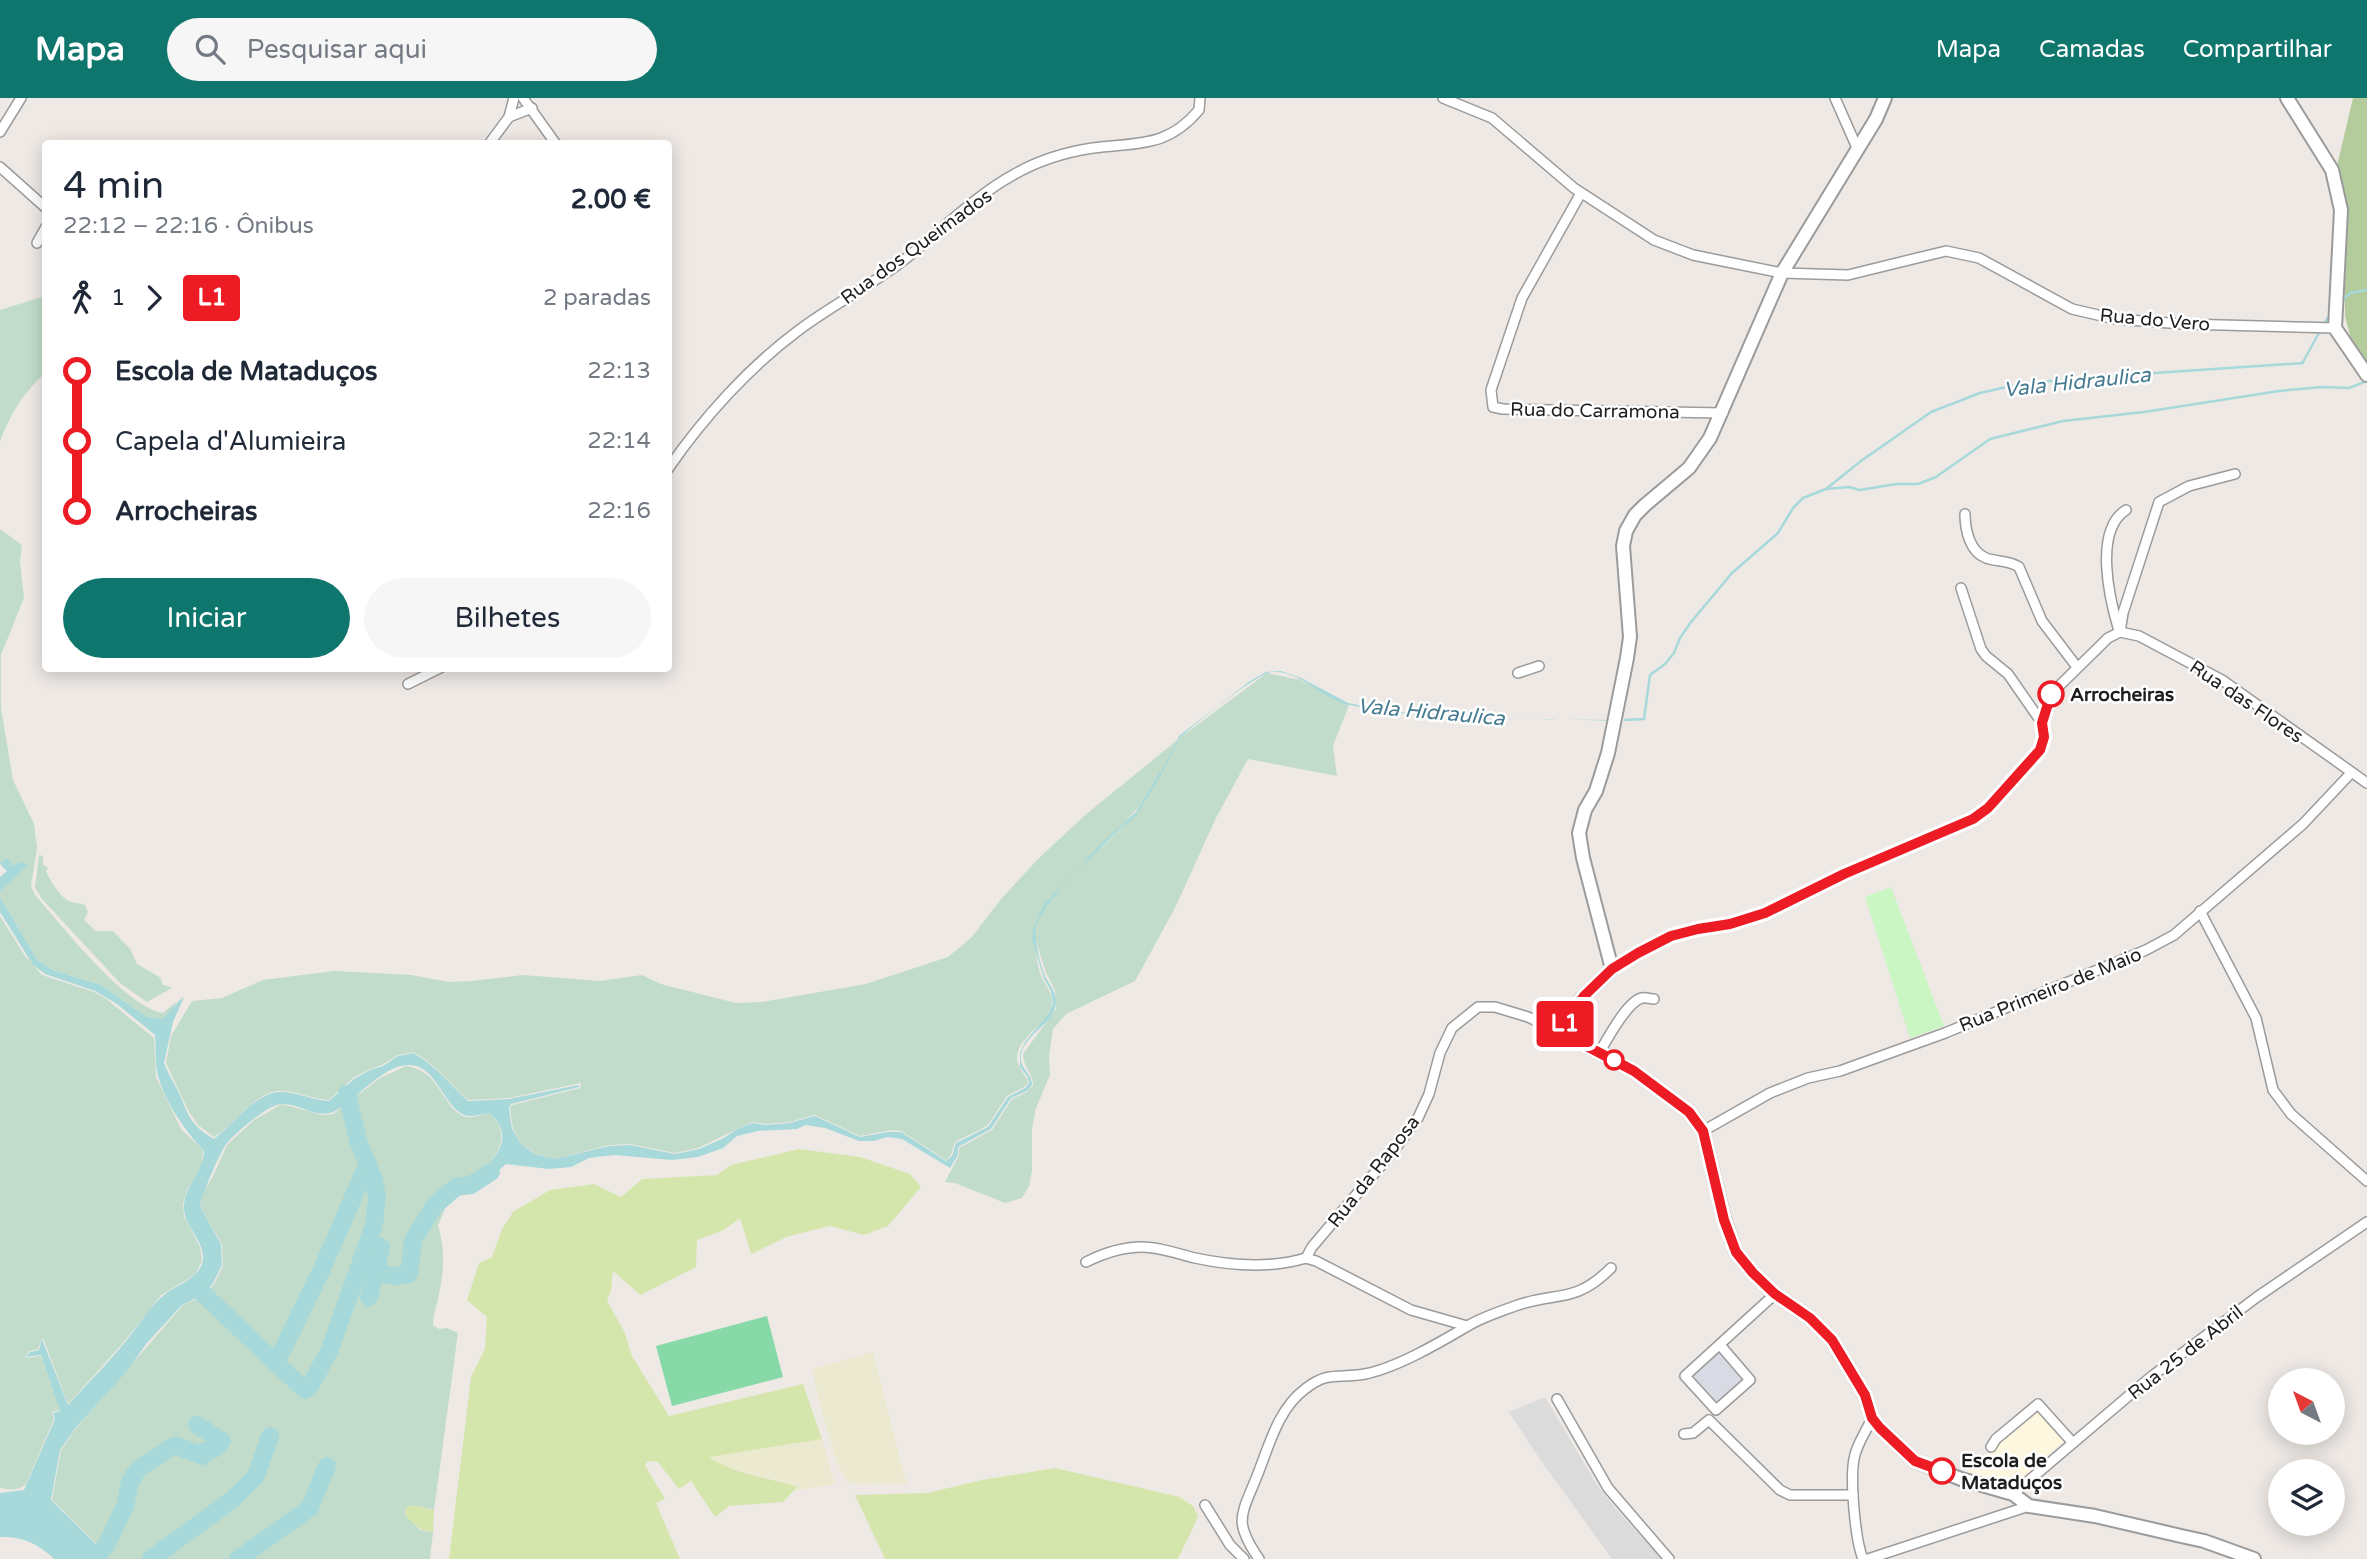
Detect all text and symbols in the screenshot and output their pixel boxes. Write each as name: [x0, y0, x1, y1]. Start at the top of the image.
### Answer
search box: [167, 18, 657, 81]
text: Mapa: [35, 30, 125, 69]
icon: search: [191, 30, 229, 68]
text: Pesquisar aqui: [247, 34, 427, 65]
text: Mapa: [1936, 35, 2001, 64]
text: Camadas: [2039, 35, 2145, 64]
text: Compartilhar: [2183, 35, 2332, 64]
text: 4 min: [63, 163, 164, 209]
text: 2.00 €: [571, 184, 651, 215]
street label: Rua dos Queimados: [837, 185, 996, 309]
text: 22:12 – 22:16 · Ônibus: [63, 212, 314, 240]
icon: walk: [63, 279, 101, 317]
icon: forward: [135, 279, 173, 317]
text: L1: [197, 283, 226, 312]
text: 1: [111, 284, 125, 312]
text: 2 paradas: [543, 284, 651, 312]
street label: Rua do Vero: [2099, 304, 2211, 336]
text: Escola de Mataduços: [115, 356, 377, 387]
text: 22:13: [587, 357, 651, 385]
water label: Vala Hidraulica: [2002, 362, 2153, 403]
street label: Rua do Carramona: [1510, 399, 1680, 423]
text: Capela d'Alumieira: [115, 426, 346, 457]
text: 22:14: [587, 427, 651, 455]
text: Arrocheiras: [115, 496, 258, 527]
text: 22:16: [587, 497, 651, 525]
button: Iniciar: [63, 578, 350, 658]
button: Bilhetes: [364, 578, 651, 658]
street label: Rua das Flores: [2186, 656, 2307, 748]
marker: Arrocheiras: [2038, 681, 2064, 707]
place label: Arrocheiras: [2070, 684, 2174, 706]
water label: Vala Hidraulica: [1356, 694, 1507, 731]
street label: Rua Primeiro de Maio: [1956, 943, 2145, 1037]
line badge: L1: [1534, 1001, 1596, 1047]
text: L1: [1551, 1009, 1579, 1038]
unlabelled marker: [1604, 1050, 1624, 1070]
street label: Rua da Raposa: [1323, 1111, 1424, 1232]
street label: Rua 25 de Abril: [2124, 1301, 2248, 1405]
north arrow: [2268, 1368, 2345, 1446]
map controls: [2268, 1368, 2345, 1536]
place label: Escola de Mataduços: [1961, 1450, 2062, 1495]
marker: Escola de Mataduços: [1929, 1458, 1955, 1484]
button: layers: [2268, 1459, 2345, 1536]

